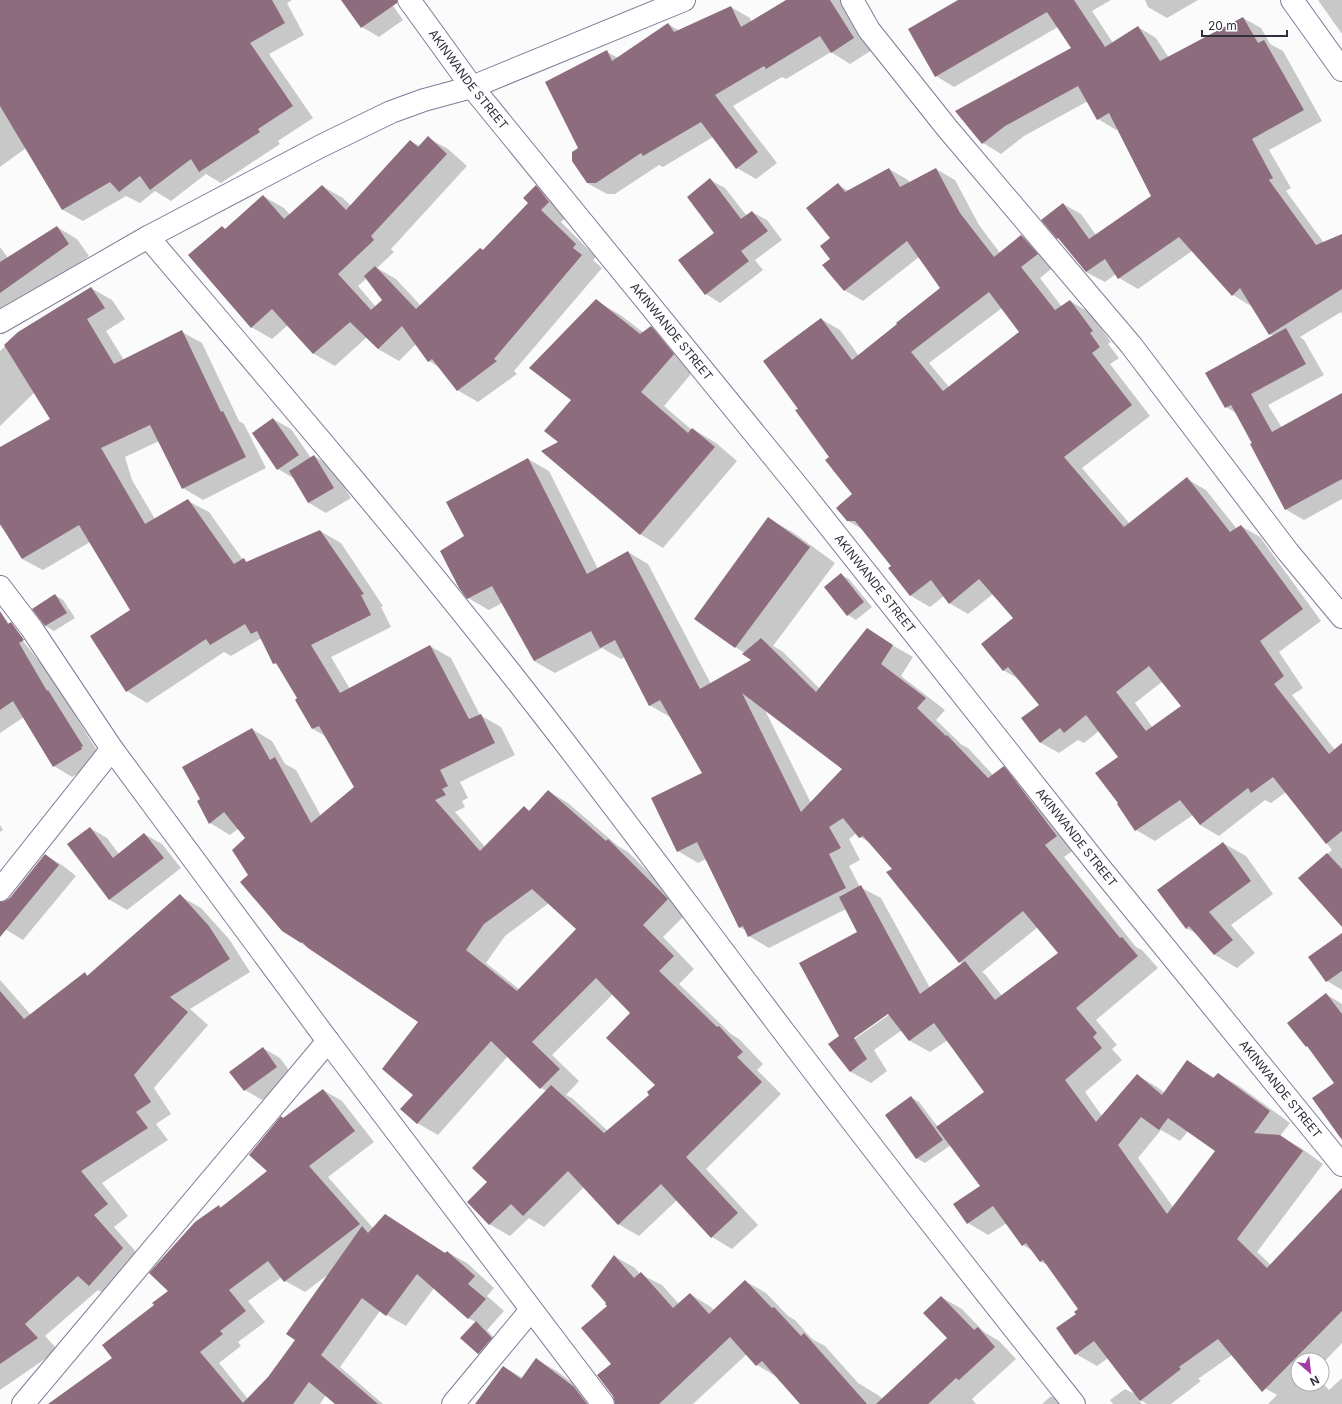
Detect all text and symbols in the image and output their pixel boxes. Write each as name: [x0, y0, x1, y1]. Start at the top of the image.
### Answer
scale bar: [1202, 12, 1287, 38]
text: 20 m: [1208, 18, 1237, 33]
street label: AKINWANDE STREET: [426, 26, 512, 132]
street label: AKINWANDE STREET: [628, 279, 716, 383]
street label: AKINWANDE STREET: [832, 531, 919, 636]
street label: AKINWANDE STREET: [1033, 785, 1121, 890]
street label: AKINWANDE STREET: [1236, 1037, 1325, 1141]
north arrow: [1290, 1352, 1330, 1392]
text: N: [1308, 1373, 1322, 1389]

